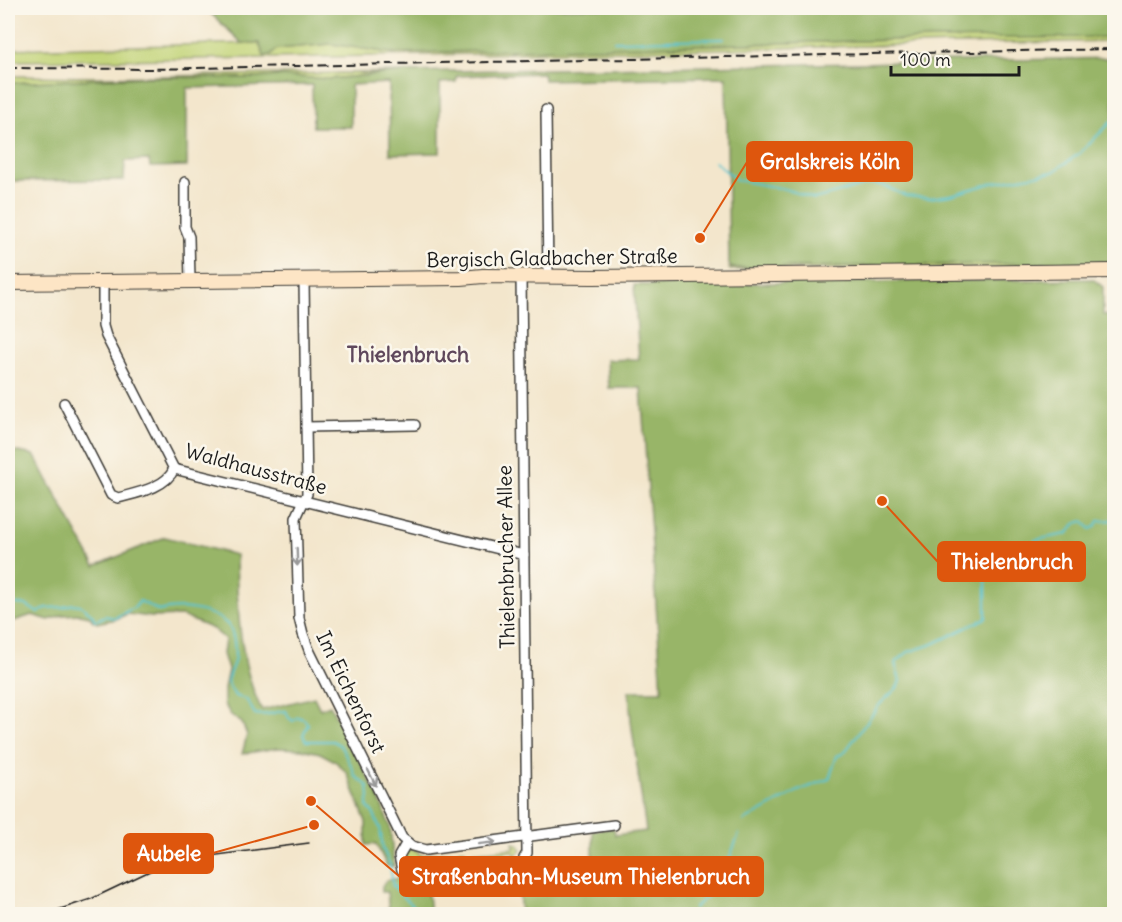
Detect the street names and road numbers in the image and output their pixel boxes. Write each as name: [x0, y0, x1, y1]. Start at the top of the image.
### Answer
street label: Bergisch Gladbacher Straße: [426, 243, 678, 272]
street label: Waldhausstraße: [183, 438, 330, 499]
street label: Thielenbrucher Allee: [491, 465, 520, 649]
street label: Im Eichenforst: [311, 627, 392, 757]

